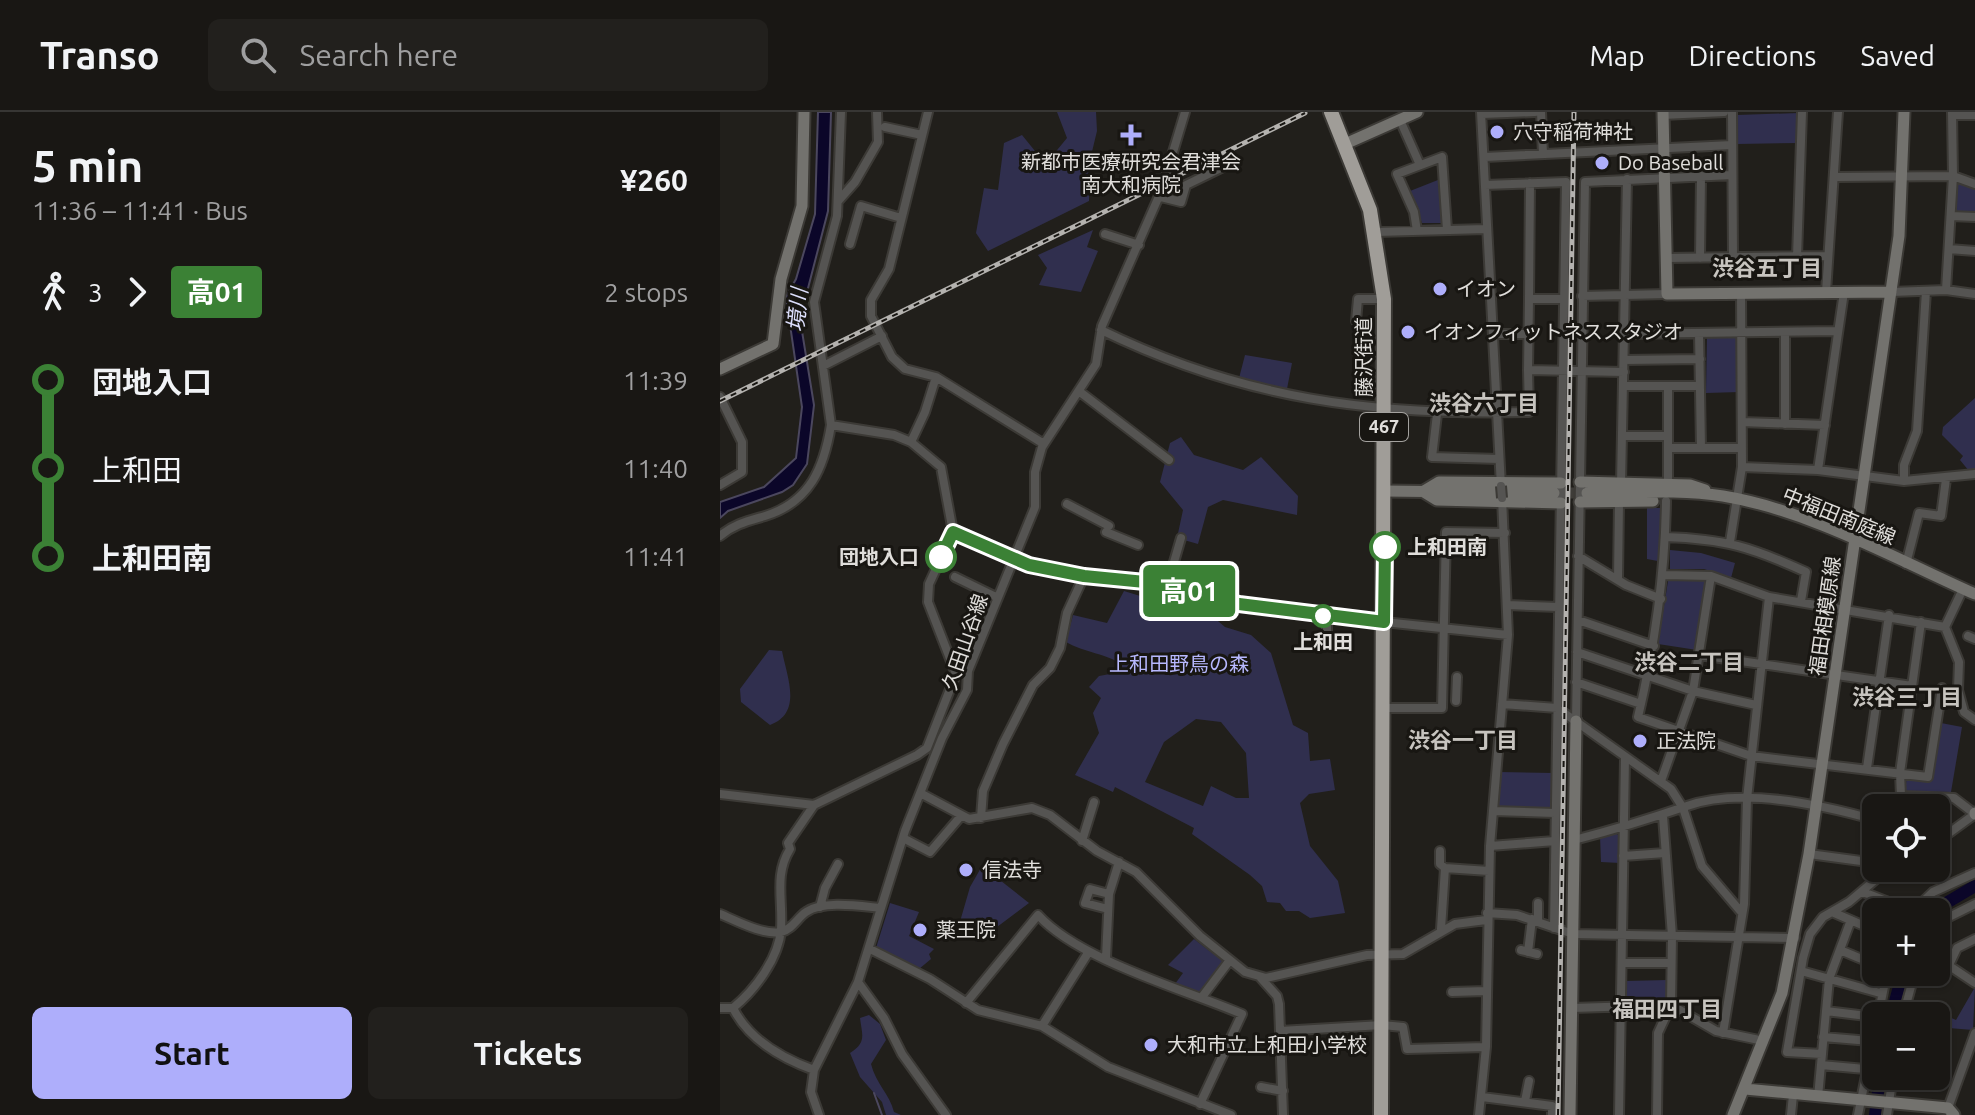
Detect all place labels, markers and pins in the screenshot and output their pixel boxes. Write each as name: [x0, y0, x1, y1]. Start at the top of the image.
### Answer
place label: 穴守稲荷神社: [1513, 120, 1633, 143]
marker: 穴守稲荷神社: [1488, 123, 1506, 141]
marker: 新都市医療研究会君津会 南大和病院: [1120, 124, 1142, 146]
place label: 新都市医療研究会君津会 南大和病院: [1021, 150, 1241, 196]
place label: Do Baseball: [1618, 151, 1724, 174]
marker: Do Baseball: [1593, 154, 1611, 172]
place label: イオン: [1456, 277, 1516, 300]
marker: イオン: [1431, 280, 1449, 298]
place label: イオンフィットネススタジオ: [1424, 320, 1683, 343]
marker: イオンフィットネススタジオ: [1399, 323, 1417, 341]
marker: 上和田南: [1370, 532, 1400, 562]
place label: 上和田南: [1407, 535, 1487, 558]
marker: 団地入口: [926, 542, 956, 572]
place label: 団地入口: [839, 545, 919, 568]
marker: 上和田: [1312, 605, 1334, 627]
place label: 上和田: [1293, 630, 1353, 653]
place label: 正法院: [1656, 729, 1716, 752]
marker: 正法院: [1631, 732, 1649, 750]
place label: 信法寺: [982, 858, 1042, 881]
marker: 信法寺: [957, 861, 975, 879]
place label: 薬王院: [936, 918, 996, 941]
marker: 薬王院: [911, 921, 929, 939]
place label: 大和市立上和田小学校: [1167, 1033, 1367, 1056]
marker: 大和市立上和田小学校: [1142, 1036, 1160, 1054]

